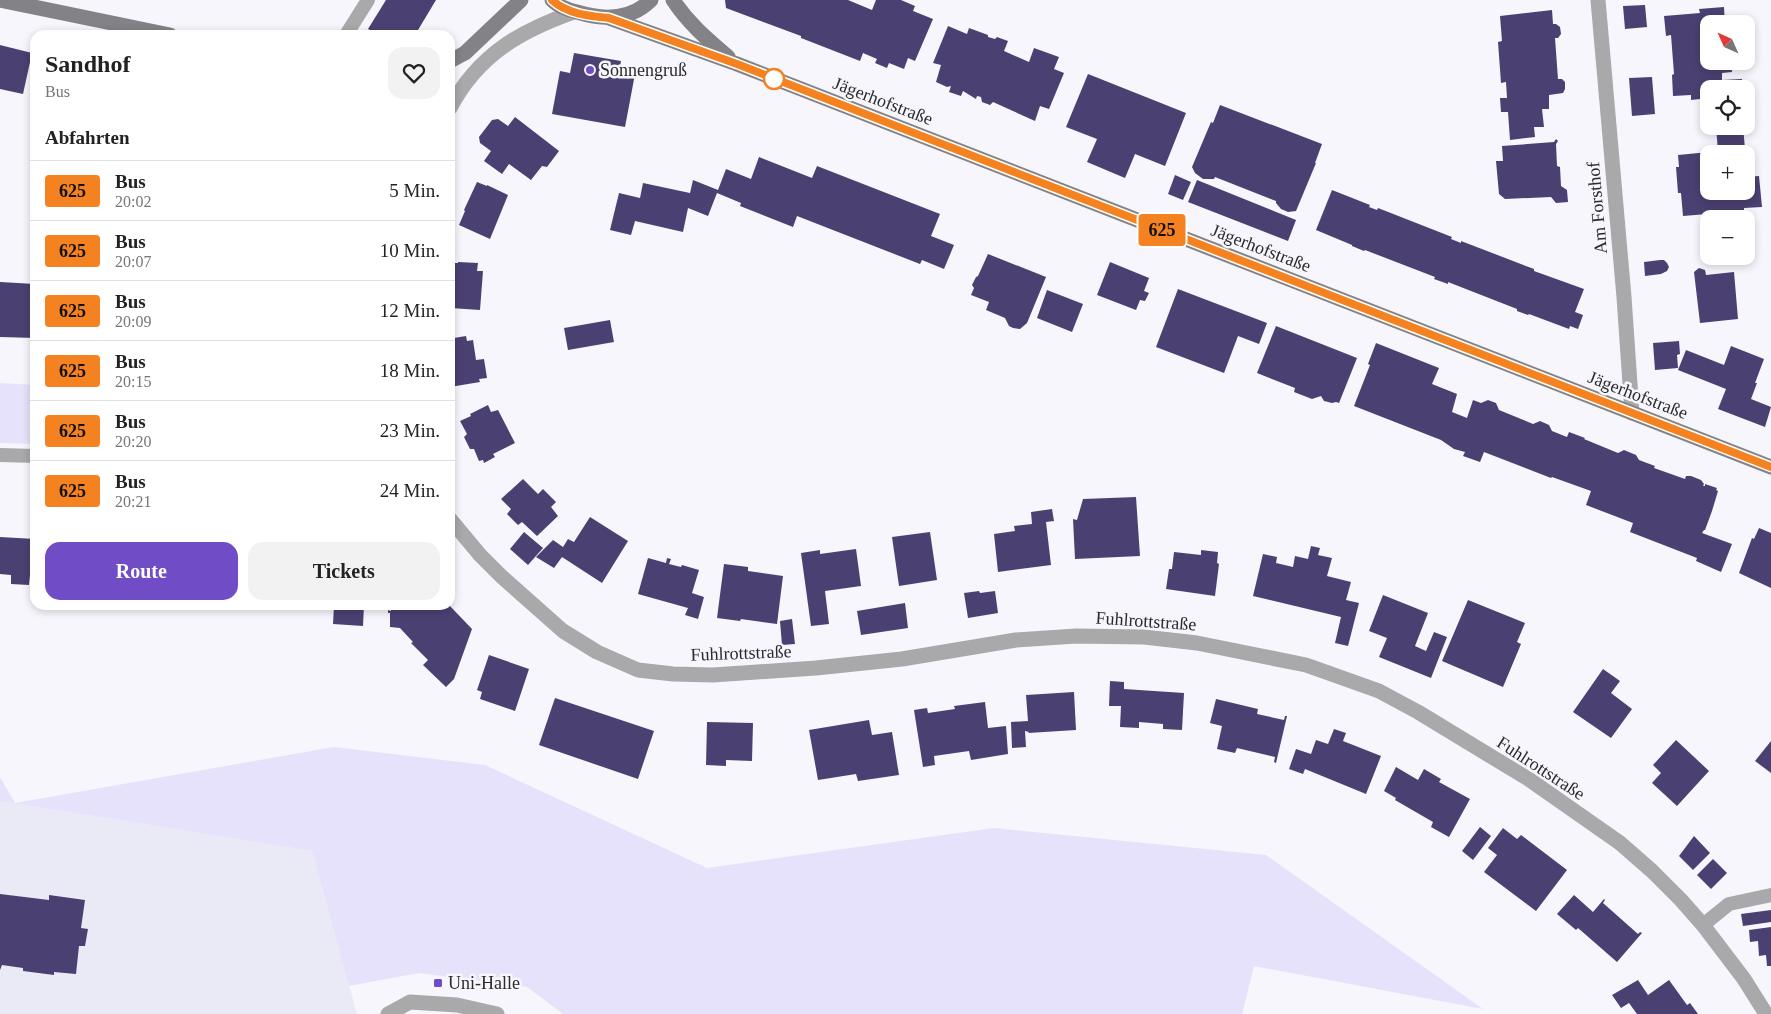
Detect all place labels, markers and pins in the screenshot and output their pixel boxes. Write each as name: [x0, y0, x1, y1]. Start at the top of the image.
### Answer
place label: Sonnengruß: [600, 60, 687, 80]
marker: Sonnengruß: [584, 64, 596, 76]
unlabelled marker: [763, 68, 785, 90]
place label: Uni-Halle: [448, 973, 520, 993]
marker: Uni-Halle: [432, 977, 444, 989]

